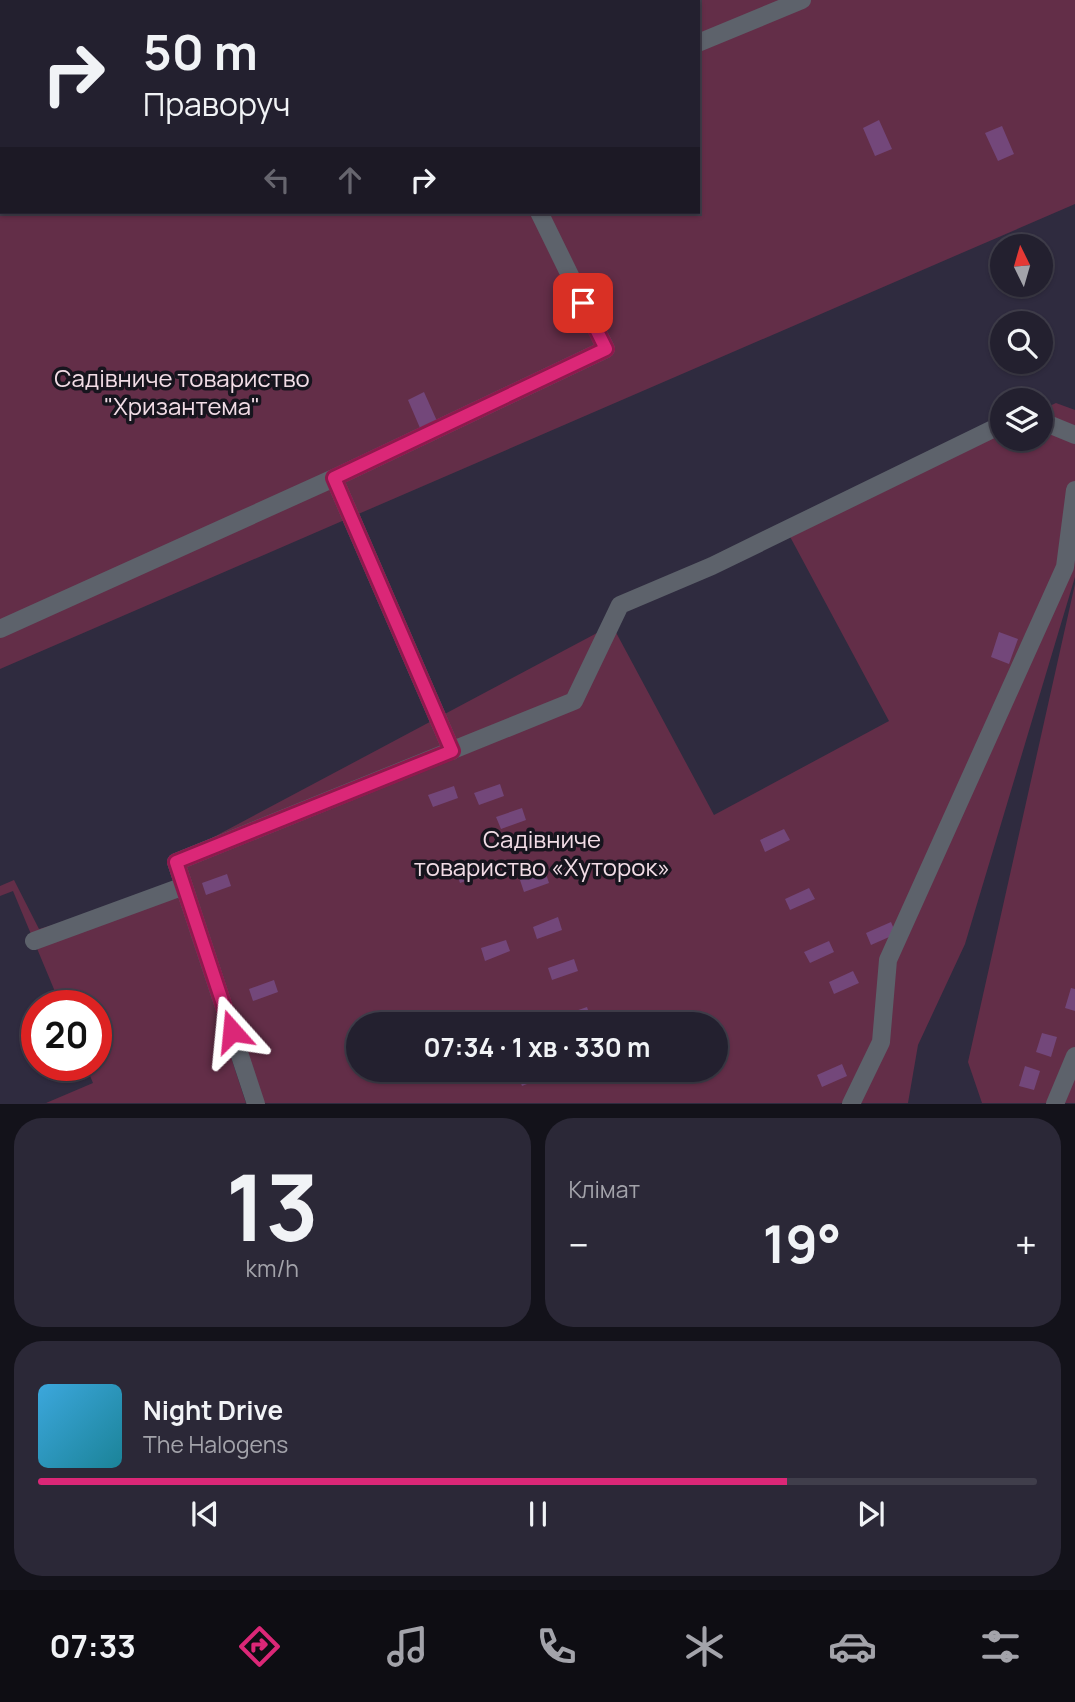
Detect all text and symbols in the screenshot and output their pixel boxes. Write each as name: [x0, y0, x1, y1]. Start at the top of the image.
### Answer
text: 50 m: [143, 18, 258, 85]
icon: right: [28, 28, 119, 119]
text: Праворуч: [143, 82, 291, 126]
icon: left: [258, 161, 296, 199]
icon: ahead: [331, 161, 369, 199]
icon: right: [404, 161, 442, 199]
north arrow: [990, 234, 1054, 298]
map controls: [990, 234, 1053, 451]
pin: [553, 273, 613, 333]
icon: arrive: [564, 284, 602, 322]
button: search: [990, 311, 1053, 374]
park label: Садівниче товариство "Хризантема": [54, 361, 310, 422]
button: layers: [990, 388, 1053, 451]
park label: Садівниче товариство «Хуторок»: [414, 822, 670, 883]
speed limit sign: 20: [21, 990, 112, 1081]
position arrow: [195, 994, 269, 1068]
text: 07:34 · 1 хв · 330 m: [424, 1029, 650, 1065]
text: 13: [226, 1144, 319, 1268]
text: Клімат: [569, 1173, 640, 1205]
text: 19°: [763, 1208, 841, 1279]
text: −: [569, 1218, 589, 1270]
text: +: [1015, 1218, 1037, 1270]
text: km/h: [246, 1252, 299, 1284]
text: Night Drive: [143, 1392, 283, 1428]
text: The Halogens: [143, 1428, 288, 1460]
icon: previous: [186, 1495, 224, 1533]
icon: pause: [519, 1495, 557, 1533]
icon: next: [852, 1495, 890, 1533]
icon: directions: [235, 1622, 284, 1671]
icon: music: [383, 1622, 432, 1671]
icon: phone: [532, 1622, 581, 1671]
icon: climate: [680, 1622, 729, 1671]
icon: car: [828, 1622, 877, 1671]
icon: filters: [976, 1622, 1025, 1671]
text: 07:33: [50, 1624, 136, 1668]

